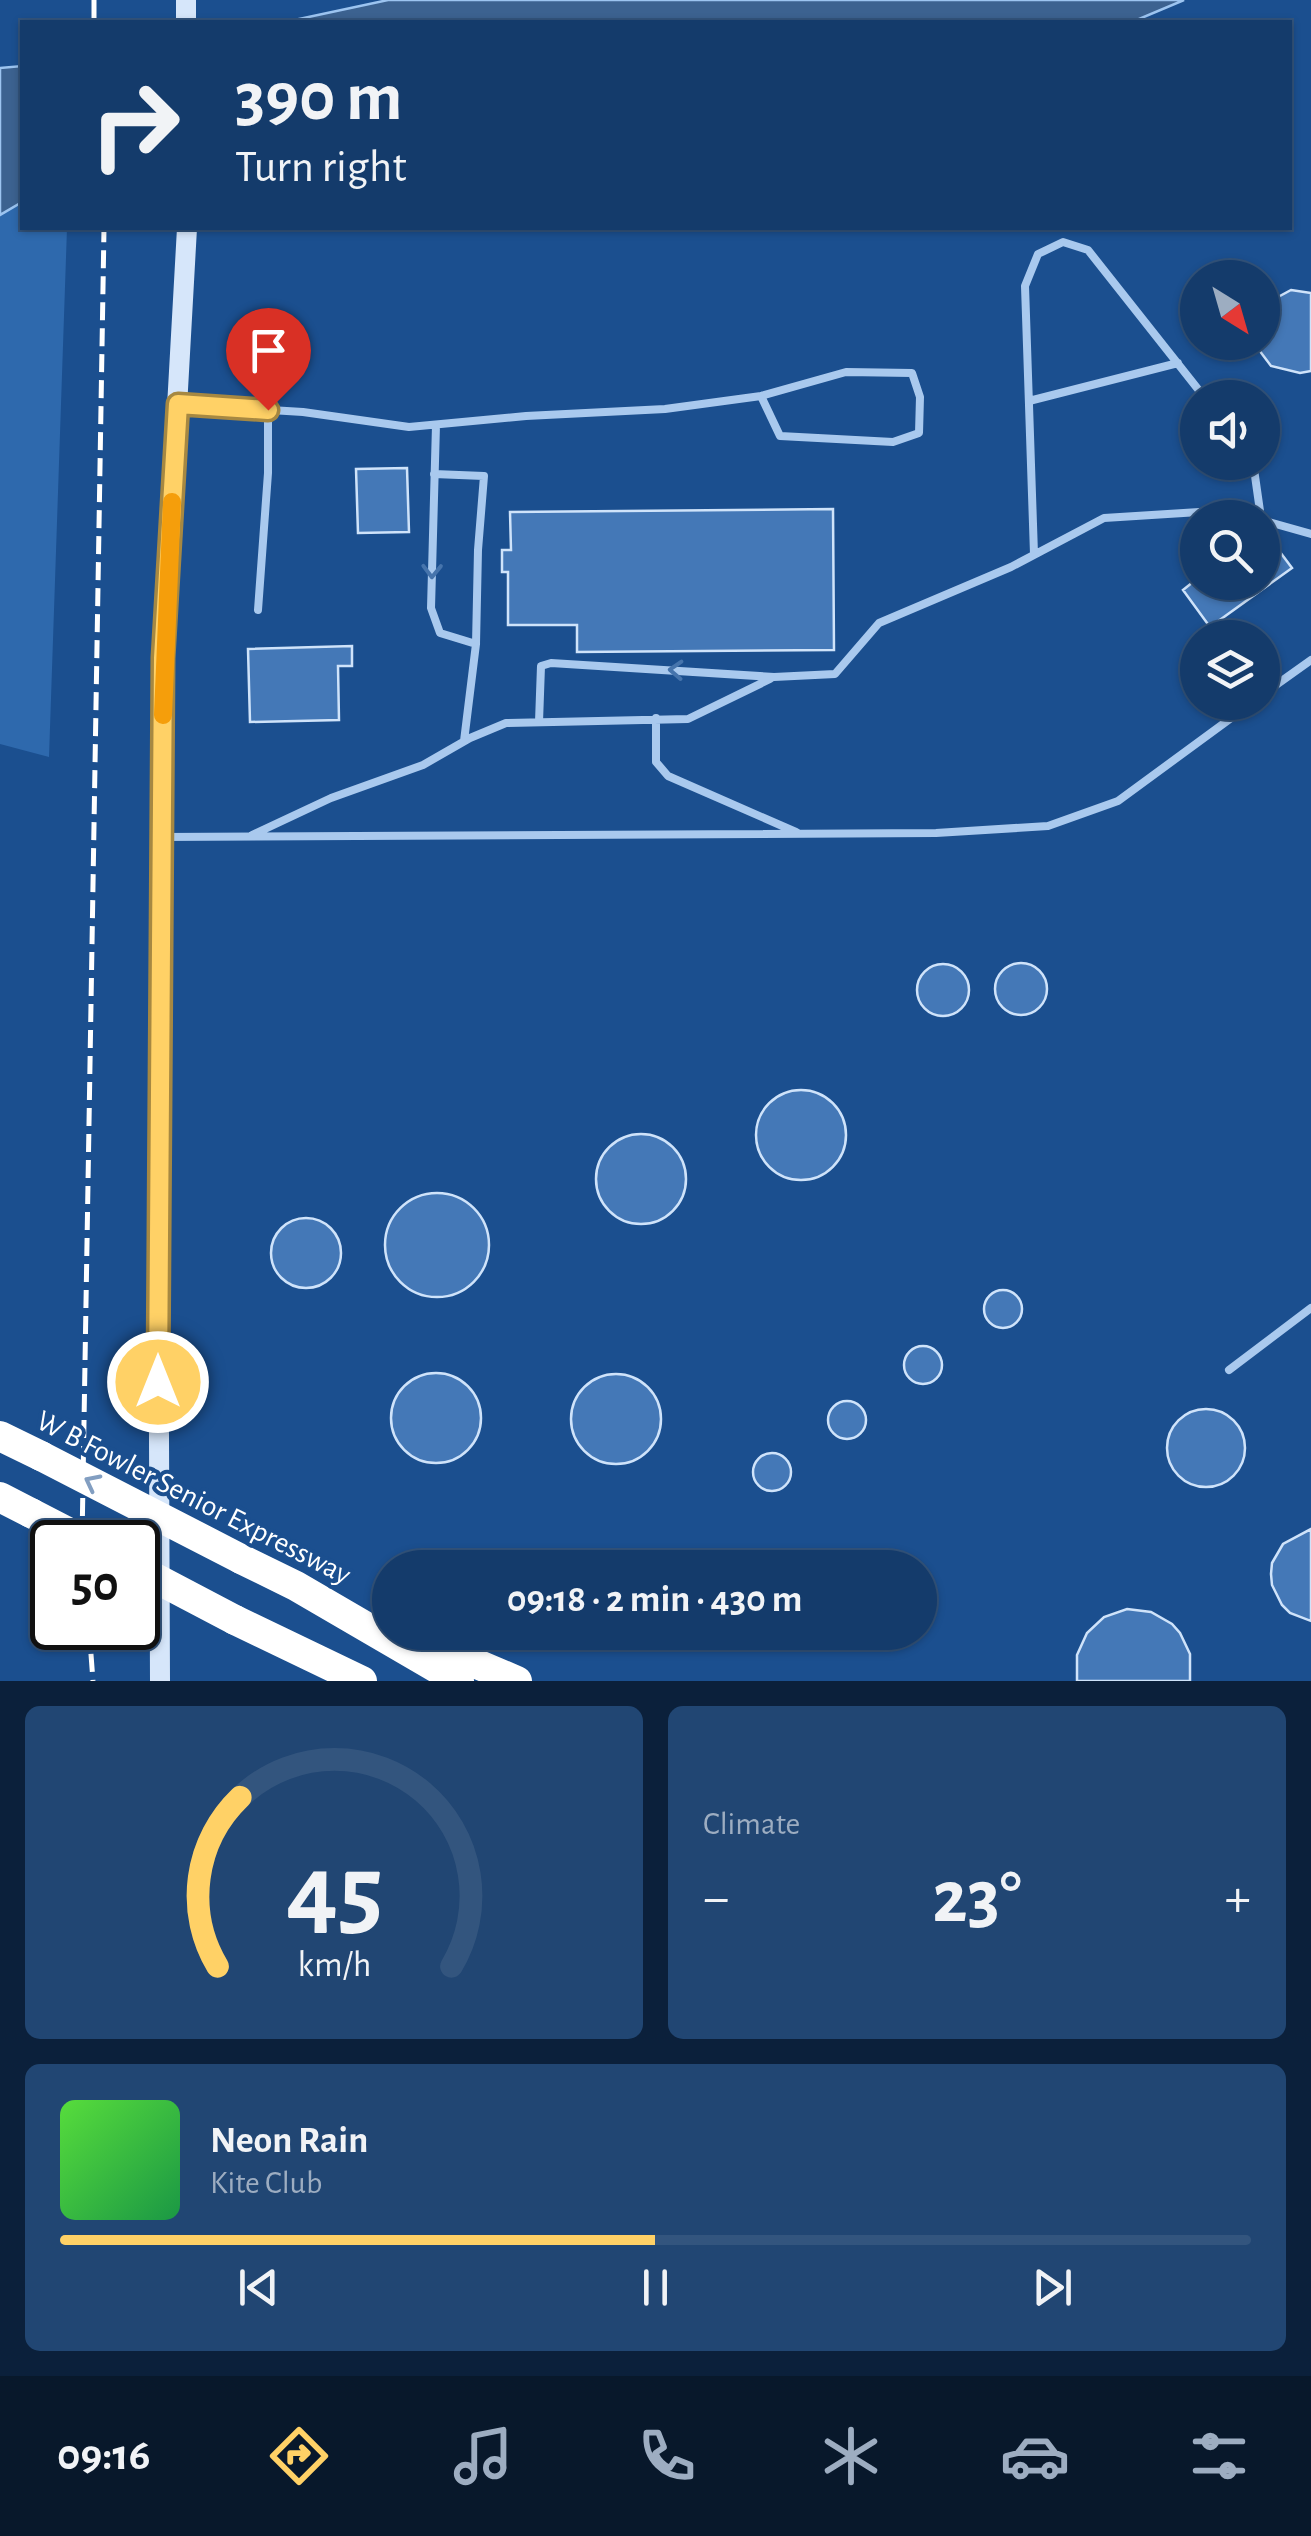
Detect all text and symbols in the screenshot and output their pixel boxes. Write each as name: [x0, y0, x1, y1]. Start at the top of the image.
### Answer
icon: right: [70, 60, 200, 190]
text: 390 m: [235, 63, 403, 133]
text: Turn right: [235, 145, 407, 190]
north arrow: [1180, 260, 1280, 360]
map controls: [1180, 260, 1280, 720]
pin: [226, 308, 311, 411]
icon: arrive: [241, 323, 296, 378]
button: sound: [1180, 380, 1280, 480]
button: search: [1180, 500, 1280, 600]
one-way arrow: [422, 564, 443, 580]
button: layers: [1180, 620, 1280, 720]
one-way arrow: [668, 660, 684, 681]
position arrow: [106, 1330, 210, 1434]
street label: W B Fowler Senior Expressway: [31, 1405, 356, 1590]
one-way arrow: [84, 1475, 102, 1494]
speed limit sign: 50: [30, 1520, 160, 1650]
text: 09:18 · 2 min · 430 m: [507, 1581, 802, 1619]
text: Climate: [703, 1808, 800, 1840]
text: 45: [285, 1841, 383, 1945]
text: 23°: [932, 1861, 1022, 1936]
text: −: [703, 1871, 729, 1926]
text: +: [1225, 1871, 1251, 1926]
text: km/h: [297, 1947, 371, 1983]
text: Neon Rain: [210, 2122, 368, 2160]
text: Kite Club: [210, 2167, 322, 2199]
icon: previous: [231, 2260, 286, 2315]
icon: pause: [628, 2260, 683, 2315]
icon: next: [1025, 2260, 1080, 2315]
icon: directions: [264, 2421, 334, 2491]
icon: music: [448, 2421, 518, 2491]
icon: phone: [632, 2421, 702, 2491]
icon: climate: [816, 2421, 886, 2491]
icon: car: [1000, 2421, 1070, 2491]
icon: filters: [1184, 2421, 1254, 2491]
text: 09:16: [57, 2433, 150, 2478]

